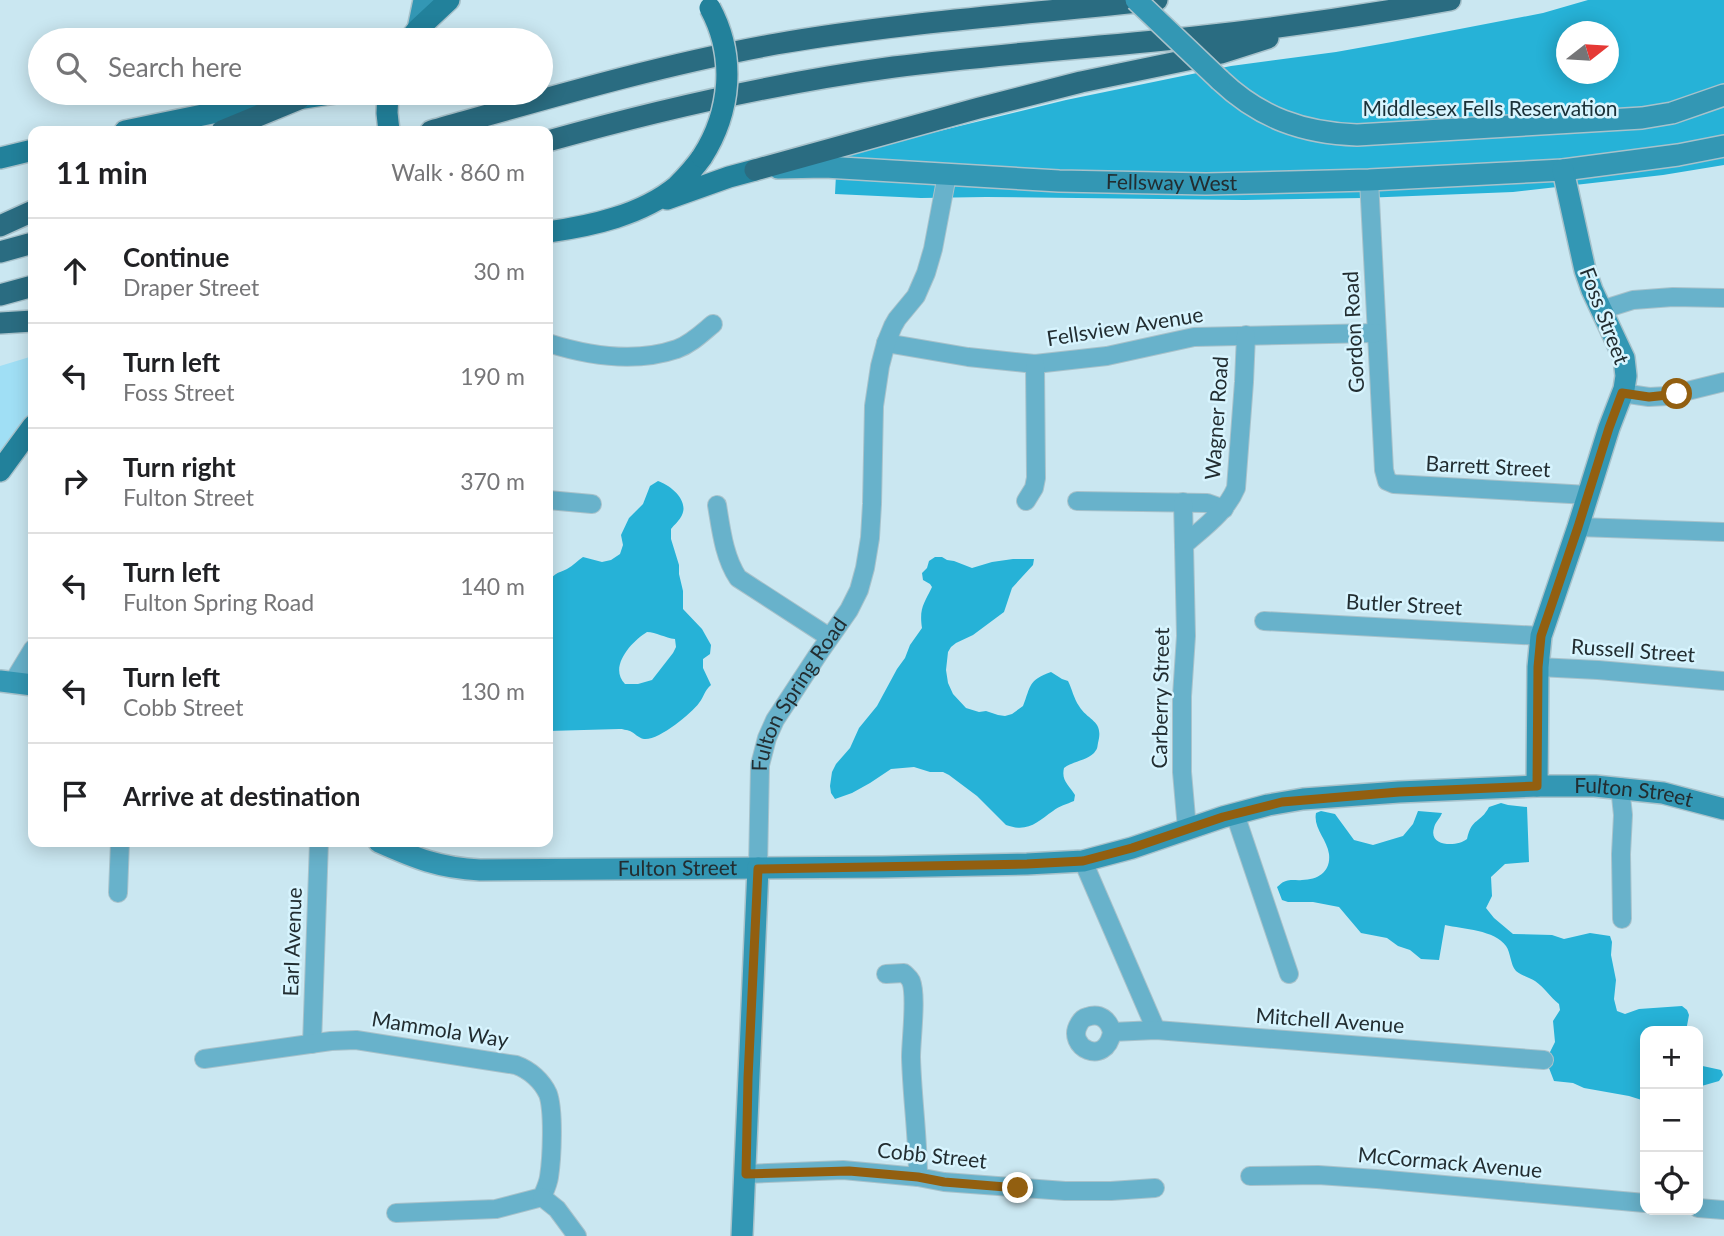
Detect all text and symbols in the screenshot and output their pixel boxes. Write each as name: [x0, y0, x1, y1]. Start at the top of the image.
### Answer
north arrow: [1556, 21, 1619, 84]
search box: [28, 28, 553, 105]
icon: search: [52, 48, 90, 86]
text: Search here: [108, 51, 242, 83]
park label: Middlesex Fells Reservation: [1362, 95, 1618, 120]
text: 11 min: [56, 154, 148, 190]
text: Walk · 860 m: [391, 158, 525, 186]
street label: Fellsway West: [1106, 168, 1238, 195]
text: Continue: [123, 241, 229, 273]
icon: ahead: [56, 252, 94, 290]
text: 30 m: [474, 257, 525, 285]
street label: Foss Street: [1576, 263, 1635, 368]
street label: Gordon Road: [1337, 271, 1368, 394]
text: Draper Street: [123, 273, 259, 301]
street label: Fellsview Avenue: [1045, 301, 1205, 350]
text: Turn left: [123, 346, 220, 378]
street label: Wagner Road: [1199, 355, 1232, 481]
icon: left: [56, 357, 94, 395]
text: 190 m: [460, 362, 525, 390]
text: Foss Street: [123, 378, 234, 406]
route start: [1661, 378, 1692, 409]
street label: Barrett Street: [1425, 450, 1551, 481]
text: Turn right: [123, 451, 236, 483]
icon: right: [56, 462, 94, 500]
text: 370 m: [460, 467, 525, 495]
text: Fulton Street: [123, 483, 254, 511]
text: Turn left: [123, 556, 220, 588]
icon: left: [56, 567, 94, 605]
text: 140 m: [460, 572, 525, 600]
text: Fulton Spring Road: [123, 588, 314, 616]
street label: Butler Street: [1345, 588, 1463, 619]
street label: Fulton Spring Road: [746, 612, 851, 772]
street label: Carberry Street: [1146, 627, 1173, 769]
street label: Russell Street: [1570, 633, 1696, 666]
text: Turn left: [123, 661, 220, 693]
icon: left: [56, 672, 94, 710]
text: 130 m: [460, 677, 525, 705]
text: Cobb Street: [123, 693, 243, 721]
street label: Fulton Street: [1574, 772, 1696, 811]
icon: arrive: [56, 777, 94, 815]
text: Arrive at destination: [123, 780, 360, 812]
street label: Fulton Street: [618, 854, 738, 880]
street label: Earl Avenue: [277, 887, 306, 997]
street label: Mitchell Avenue: [1255, 1002, 1405, 1037]
street label: Mammola Way: [370, 1005, 511, 1052]
map controls: [1640, 1026, 1703, 1215]
button: +: [1640, 1026, 1703, 1089]
button: −: [1640, 1089, 1703, 1152]
street label: Cobb Street: [876, 1136, 989, 1173]
street label: McCormack Avenue: [1357, 1141, 1543, 1182]
button: locate: [1640, 1152, 1703, 1215]
route end: [1002, 1172, 1033, 1203]

